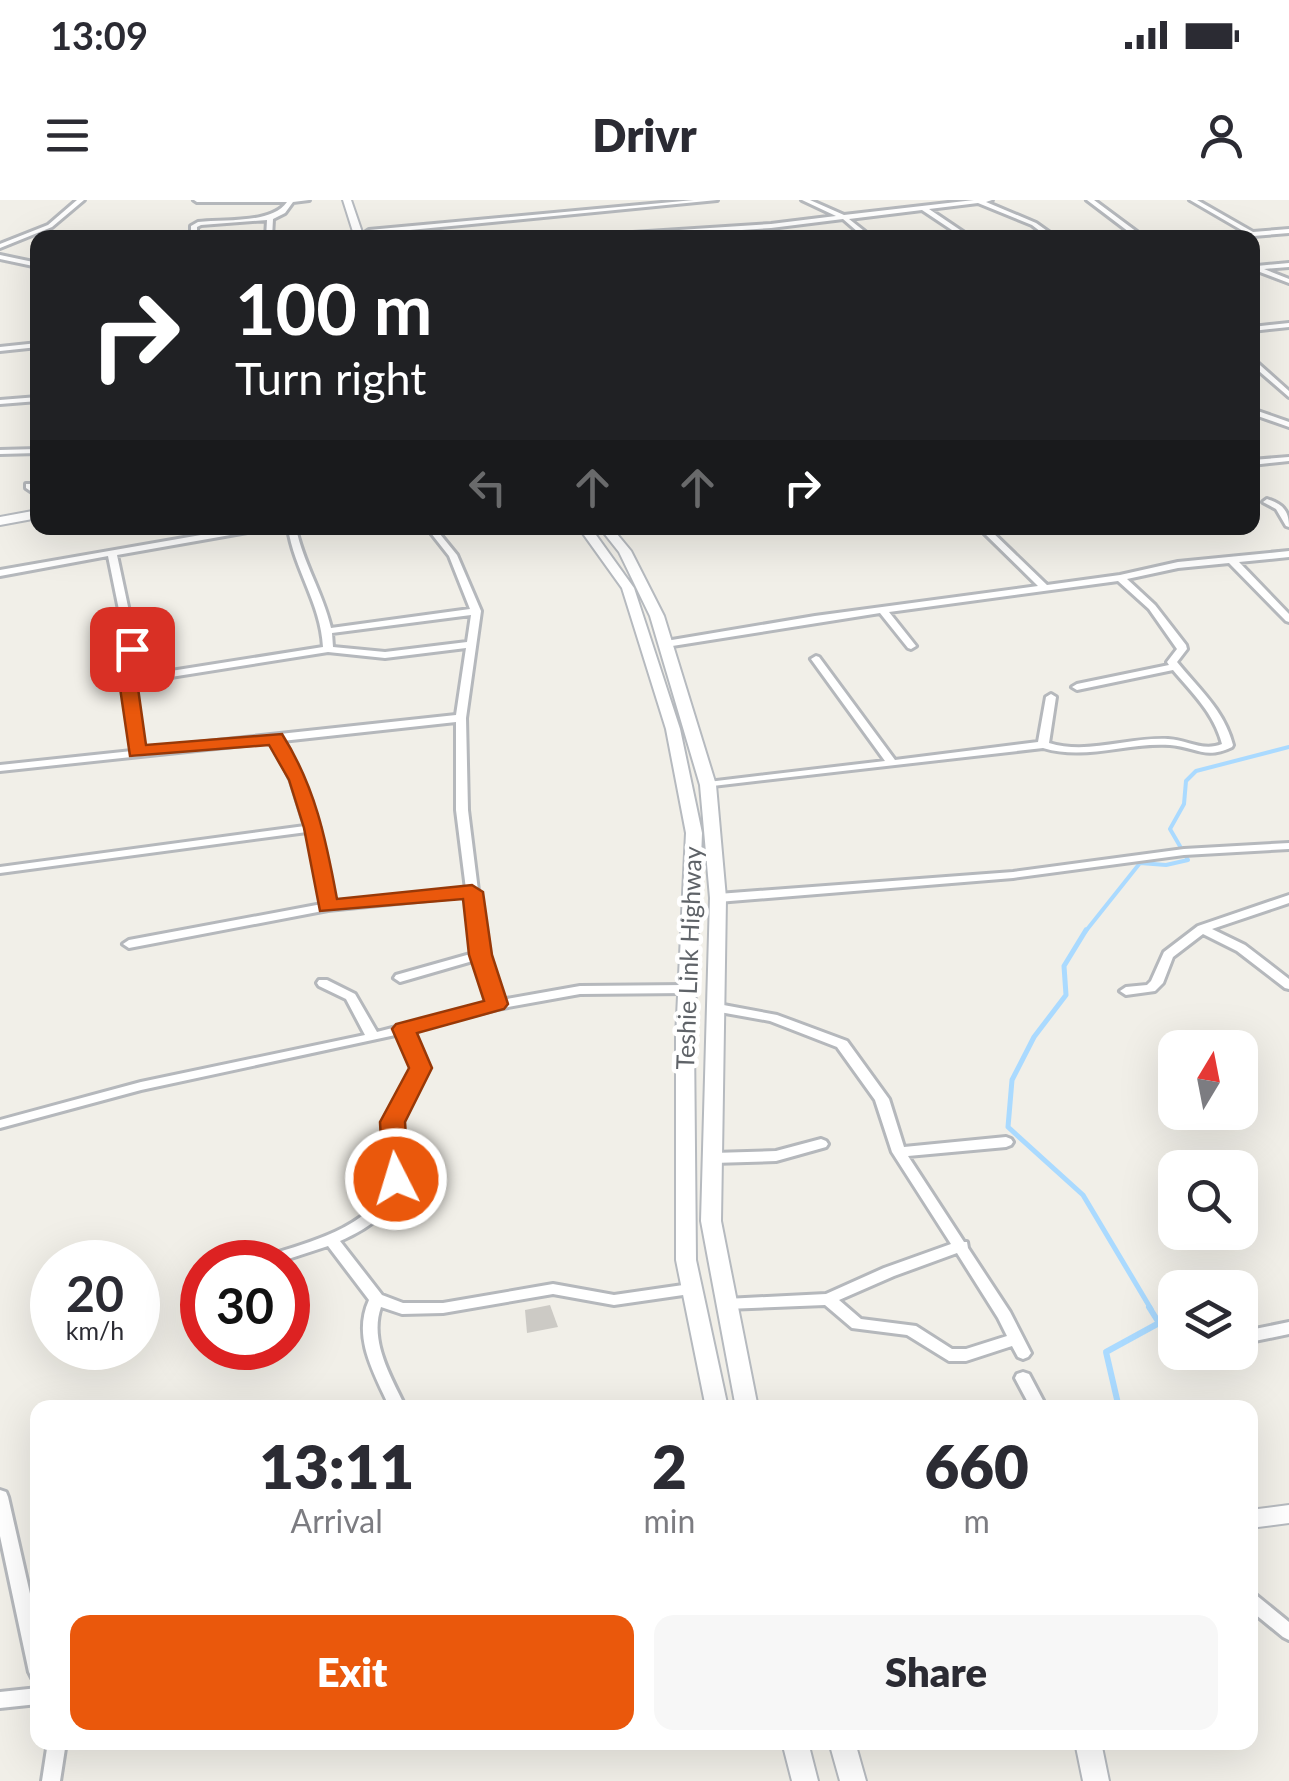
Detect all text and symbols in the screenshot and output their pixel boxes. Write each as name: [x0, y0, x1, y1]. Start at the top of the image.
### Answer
text: 13:09: [50, 12, 148, 58]
icon: menu: [40, 108, 95, 163]
text: Drivr: [592, 108, 697, 162]
icon: person: [1194, 108, 1249, 163]
text: 100 m: [235, 266, 432, 350]
icon: right: [70, 270, 200, 400]
text: Turn right: [235, 351, 426, 405]
icon: left: [460, 460, 515, 515]
icon: ahead: [565, 460, 620, 515]
icon: ahead: [670, 460, 725, 515]
icon: right: [775, 460, 830, 515]
pin: [90, 607, 175, 692]
icon: arrive: [105, 622, 160, 677]
street label: Teshie Link Highway: [669, 846, 707, 1070]
north arrow: [1158, 1030, 1258, 1130]
map controls: [1158, 1030, 1258, 1370]
position arrow: [344, 1127, 448, 1231]
button: search: [1158, 1150, 1258, 1250]
speed limit sign: 30: [180, 1240, 310, 1370]
text: 20: [66, 1263, 124, 1323]
button: layers: [1158, 1270, 1258, 1370]
text: km/h: [66, 1315, 124, 1345]
text: 13:11: [259, 1430, 414, 1502]
text: 2: [652, 1430, 687, 1502]
text: 660: [924, 1430, 1029, 1502]
text: Arrival: [291, 1501, 383, 1540]
text: min: [643, 1501, 695, 1540]
text: m: [963, 1501, 990, 1540]
button: Exit: [70, 1615, 634, 1730]
button: Share: [654, 1615, 1218, 1730]

